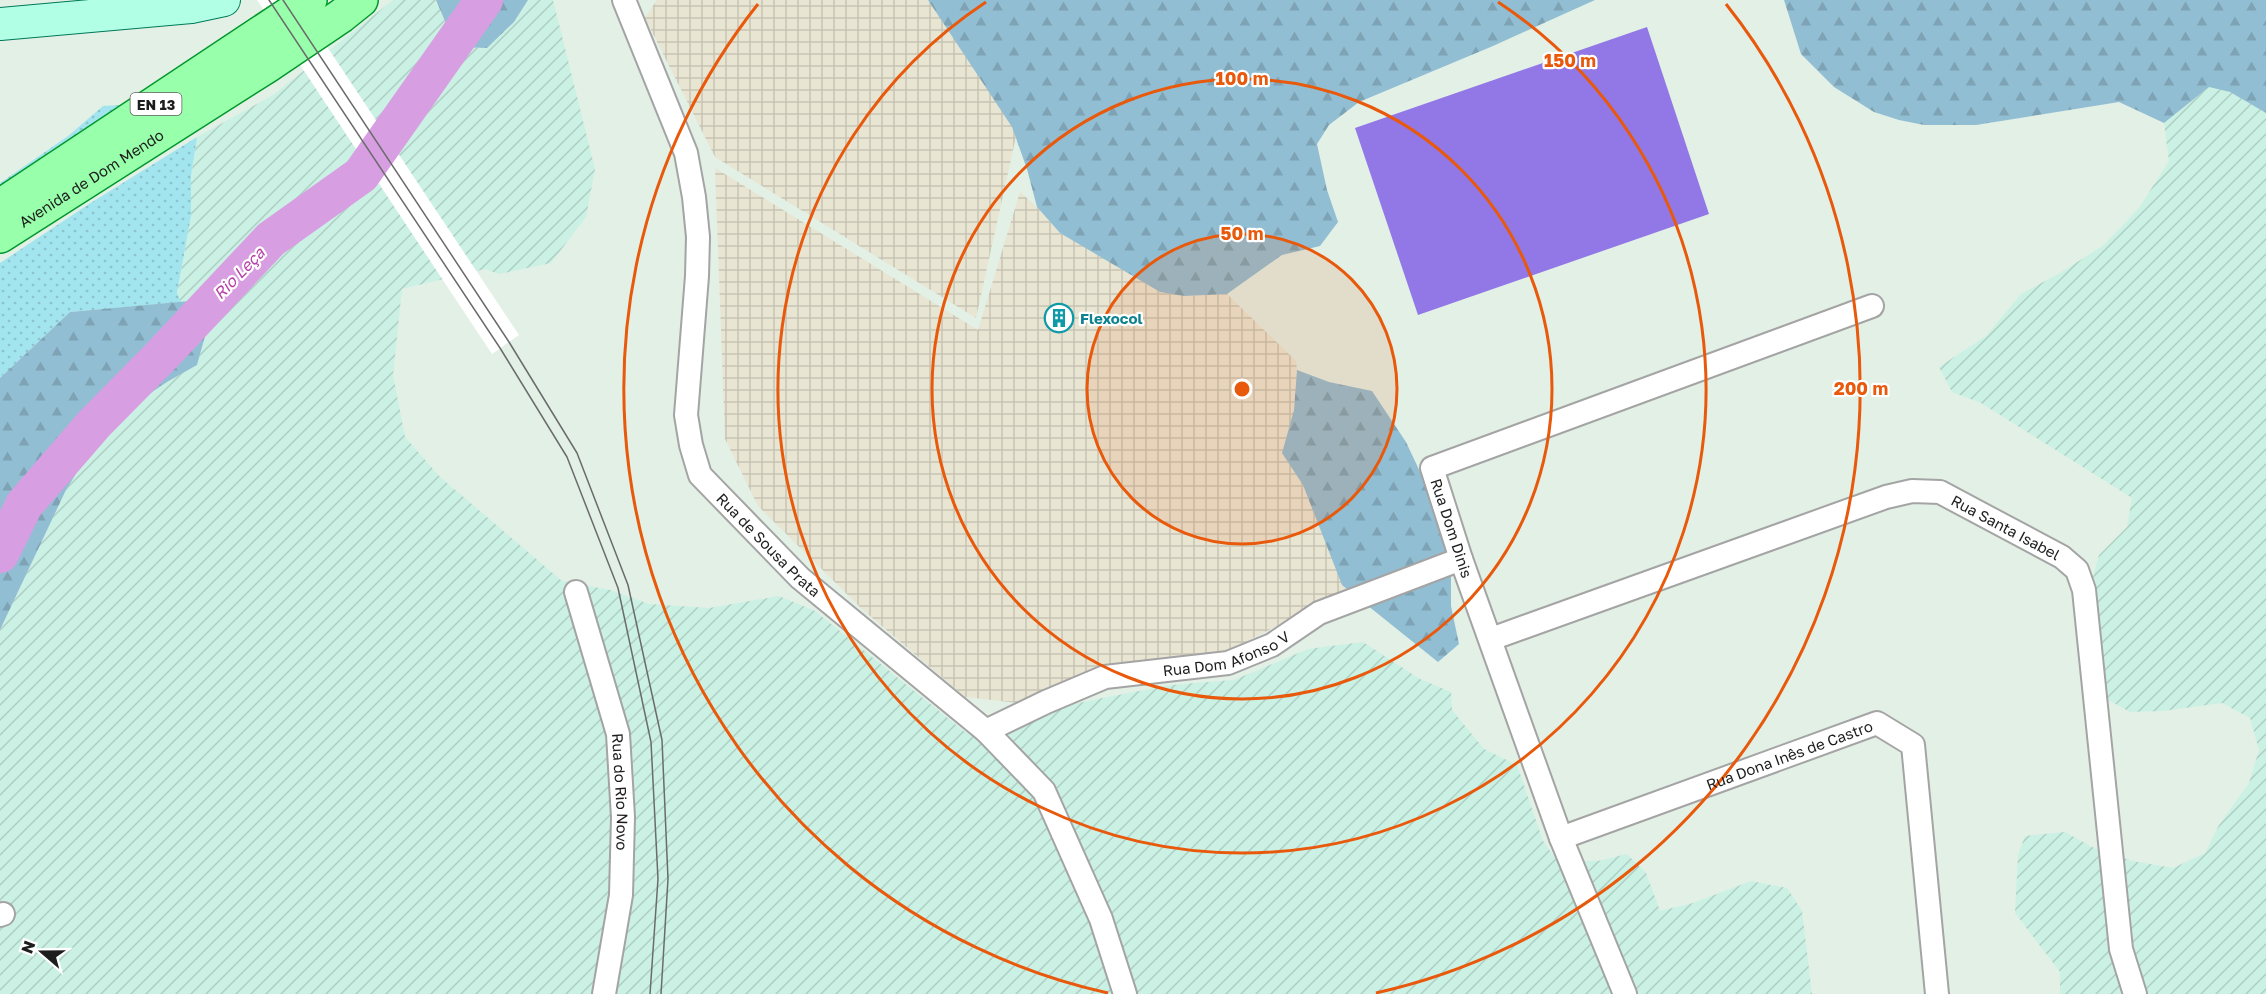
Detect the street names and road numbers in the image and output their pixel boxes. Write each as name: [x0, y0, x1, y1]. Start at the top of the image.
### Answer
road number: EN 13: [130, 93, 182, 115]
street label: Avenida de Dom Mendo: [15, 125, 167, 231]
street label: Rua Dom Dinis: [1427, 476, 1477, 580]
street label: Rua de Sousa Prata: [713, 489, 824, 600]
street label: Rua Santa Isabel: [1948, 491, 2063, 563]
street label: Rua Dom Afonso V: [1162, 627, 1293, 679]
street label: Rua Dona Inês de Castro: [1704, 716, 1875, 793]
street label: Rua do Rio Novo: [609, 733, 632, 851]

